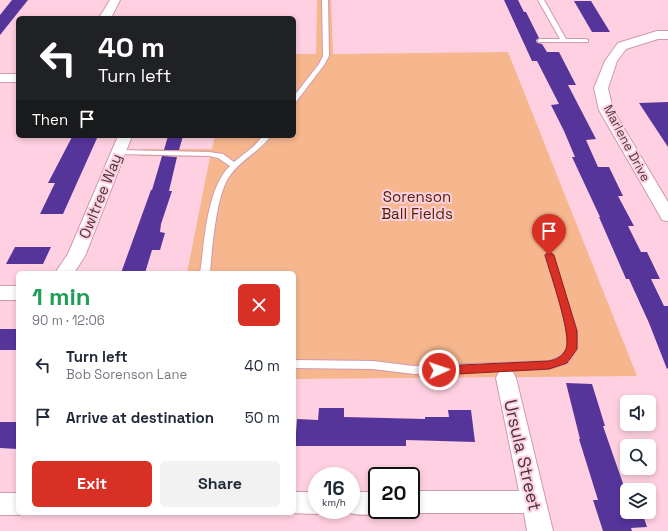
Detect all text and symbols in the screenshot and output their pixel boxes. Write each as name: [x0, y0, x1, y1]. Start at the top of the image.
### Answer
text: 40 m: [98, 29, 165, 65]
icon: left: [32, 32, 84, 84]
text: Turn left: [98, 64, 171, 87]
street label: Marlene Drive: [600, 102, 654, 184]
icon: arrive: [76, 108, 98, 130]
text: Then: [32, 110, 68, 129]
street label: Owltree Way: [74, 151, 126, 241]
park label: Sorenson Ball Fields: [381, 187, 453, 223]
pin: [532, 214, 566, 255]
icon: arrive: [538, 220, 560, 242]
text: 1 min: [32, 281, 91, 312]
button: close: [238, 284, 280, 326]
text: 90 m · 12:06: [32, 312, 105, 329]
text: Turn left: [66, 347, 128, 366]
position arrow: [418, 349, 460, 391]
icon: left: [32, 354, 54, 376]
text: 40 m: [244, 356, 280, 375]
text: Bob Sorenson Lane: [66, 366, 187, 383]
map controls: [620, 395, 656, 519]
button: sound: [620, 395, 656, 431]
street label: Ursula Street: [499, 397, 547, 513]
icon: arrive: [32, 406, 54, 428]
text: Arrive at destination: [66, 408, 214, 427]
text: 50 m: [245, 408, 280, 427]
button: search: [620, 439, 656, 475]
button: Exit: [32, 461, 152, 507]
button: Share: [160, 461, 280, 507]
speed limit sign: 20: [368, 467, 420, 519]
text: 16: [323, 475, 345, 501]
button: layers: [620, 483, 656, 519]
text: km/h: [322, 496, 346, 509]

